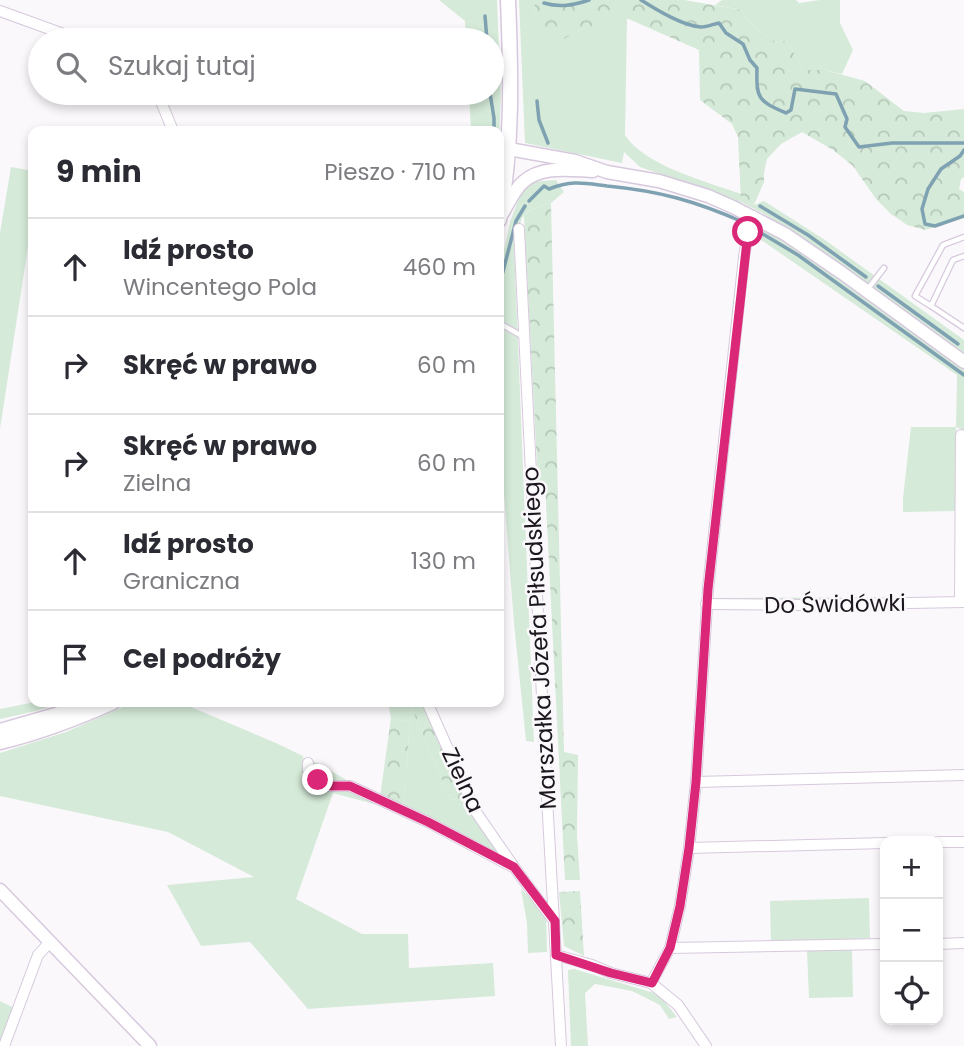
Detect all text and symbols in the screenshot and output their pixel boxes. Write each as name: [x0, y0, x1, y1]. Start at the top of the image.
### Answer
search box: [28, 28, 504, 105]
icon: search: [52, 48, 90, 86]
text: Szukaj tutaj: [108, 48, 256, 84]
text: 9 min: [56, 150, 142, 193]
text: Pieszo · 710 m: [324, 156, 476, 188]
route start: [732, 216, 763, 247]
text: Idź prosto: [123, 232, 254, 268]
icon: ahead: [56, 248, 94, 286]
text: 460 m: [403, 251, 476, 283]
text: Wincentego Pola: [123, 271, 317, 303]
icon: right: [56, 346, 94, 384]
text: Skręć w prawo: [123, 347, 317, 383]
text: 60 m: [417, 349, 476, 381]
text: Skręć w prawo: [123, 428, 317, 464]
icon: right: [56, 444, 94, 482]
text: 60 m: [417, 447, 476, 479]
street label: Marszałka Józefa Piłsudskiego: [514, 466, 564, 810]
text: Zielna: [123, 467, 191, 499]
text: Idź prosto: [123, 526, 254, 562]
icon: ahead: [56, 542, 94, 580]
text: 130 m: [411, 545, 476, 577]
text: Graniczna: [123, 565, 240, 597]
street label: Do Świdówki: [764, 587, 906, 621]
icon: arrive: [56, 640, 94, 678]
text: Cel podróży: [123, 641, 281, 677]
street label: Zielna: [434, 742, 492, 818]
route end: [302, 764, 333, 795]
map controls: [880, 836, 943, 1025]
button: +: [880, 836, 943, 899]
button: −: [880, 899, 943, 962]
button: locate: [880, 962, 943, 1025]

